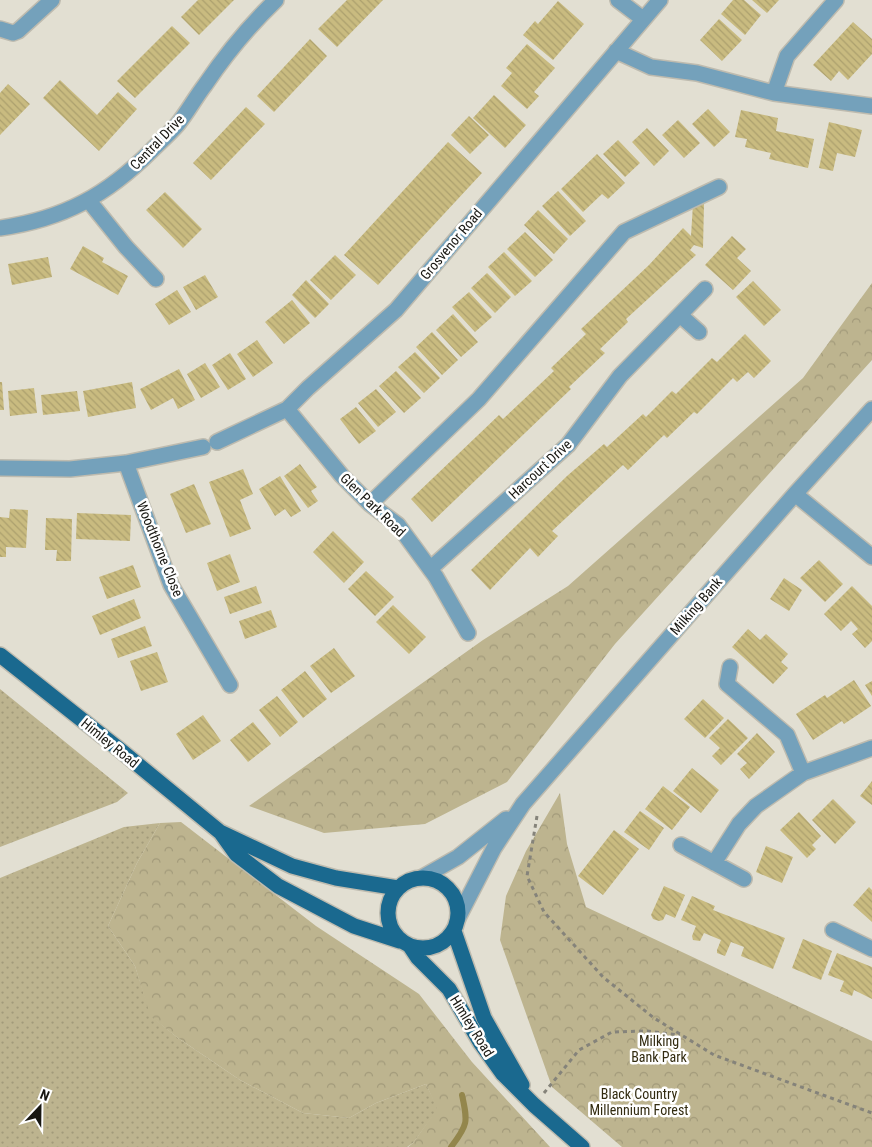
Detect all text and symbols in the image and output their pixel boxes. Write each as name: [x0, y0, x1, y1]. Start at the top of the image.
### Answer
street label: Central Drive: [127, 111, 188, 173]
street label: Grosvenor Road: [417, 205, 485, 283]
street label: Harcourt Drive: [505, 436, 575, 502]
street label: Glen Park Road: [337, 470, 409, 540]
street label: Woodthorne Close: [134, 499, 187, 599]
street label: Milking Bank: [667, 573, 726, 638]
street label: Himley Road: [78, 715, 142, 771]
street label: Himley Road: [447, 992, 497, 1060]
park label: Milking Bank Park: [631, 1033, 687, 1065]
north arrow: [15, 1082, 65, 1132]
text: N: [38, 1086, 52, 1104]
park label: Black Country Millennium Forest: [590, 1086, 688, 1118]

